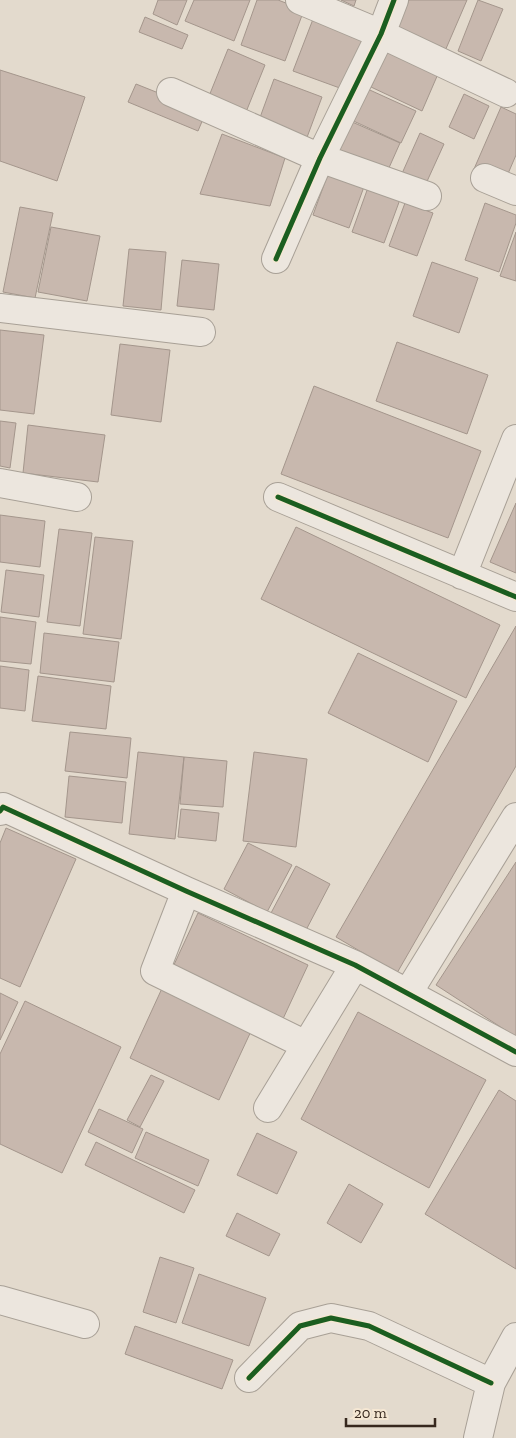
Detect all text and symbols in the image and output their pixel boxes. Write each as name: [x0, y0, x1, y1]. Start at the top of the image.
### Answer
scale bar: [346, 1396, 435, 1428]
text: 20 m: [354, 1404, 387, 1422]

